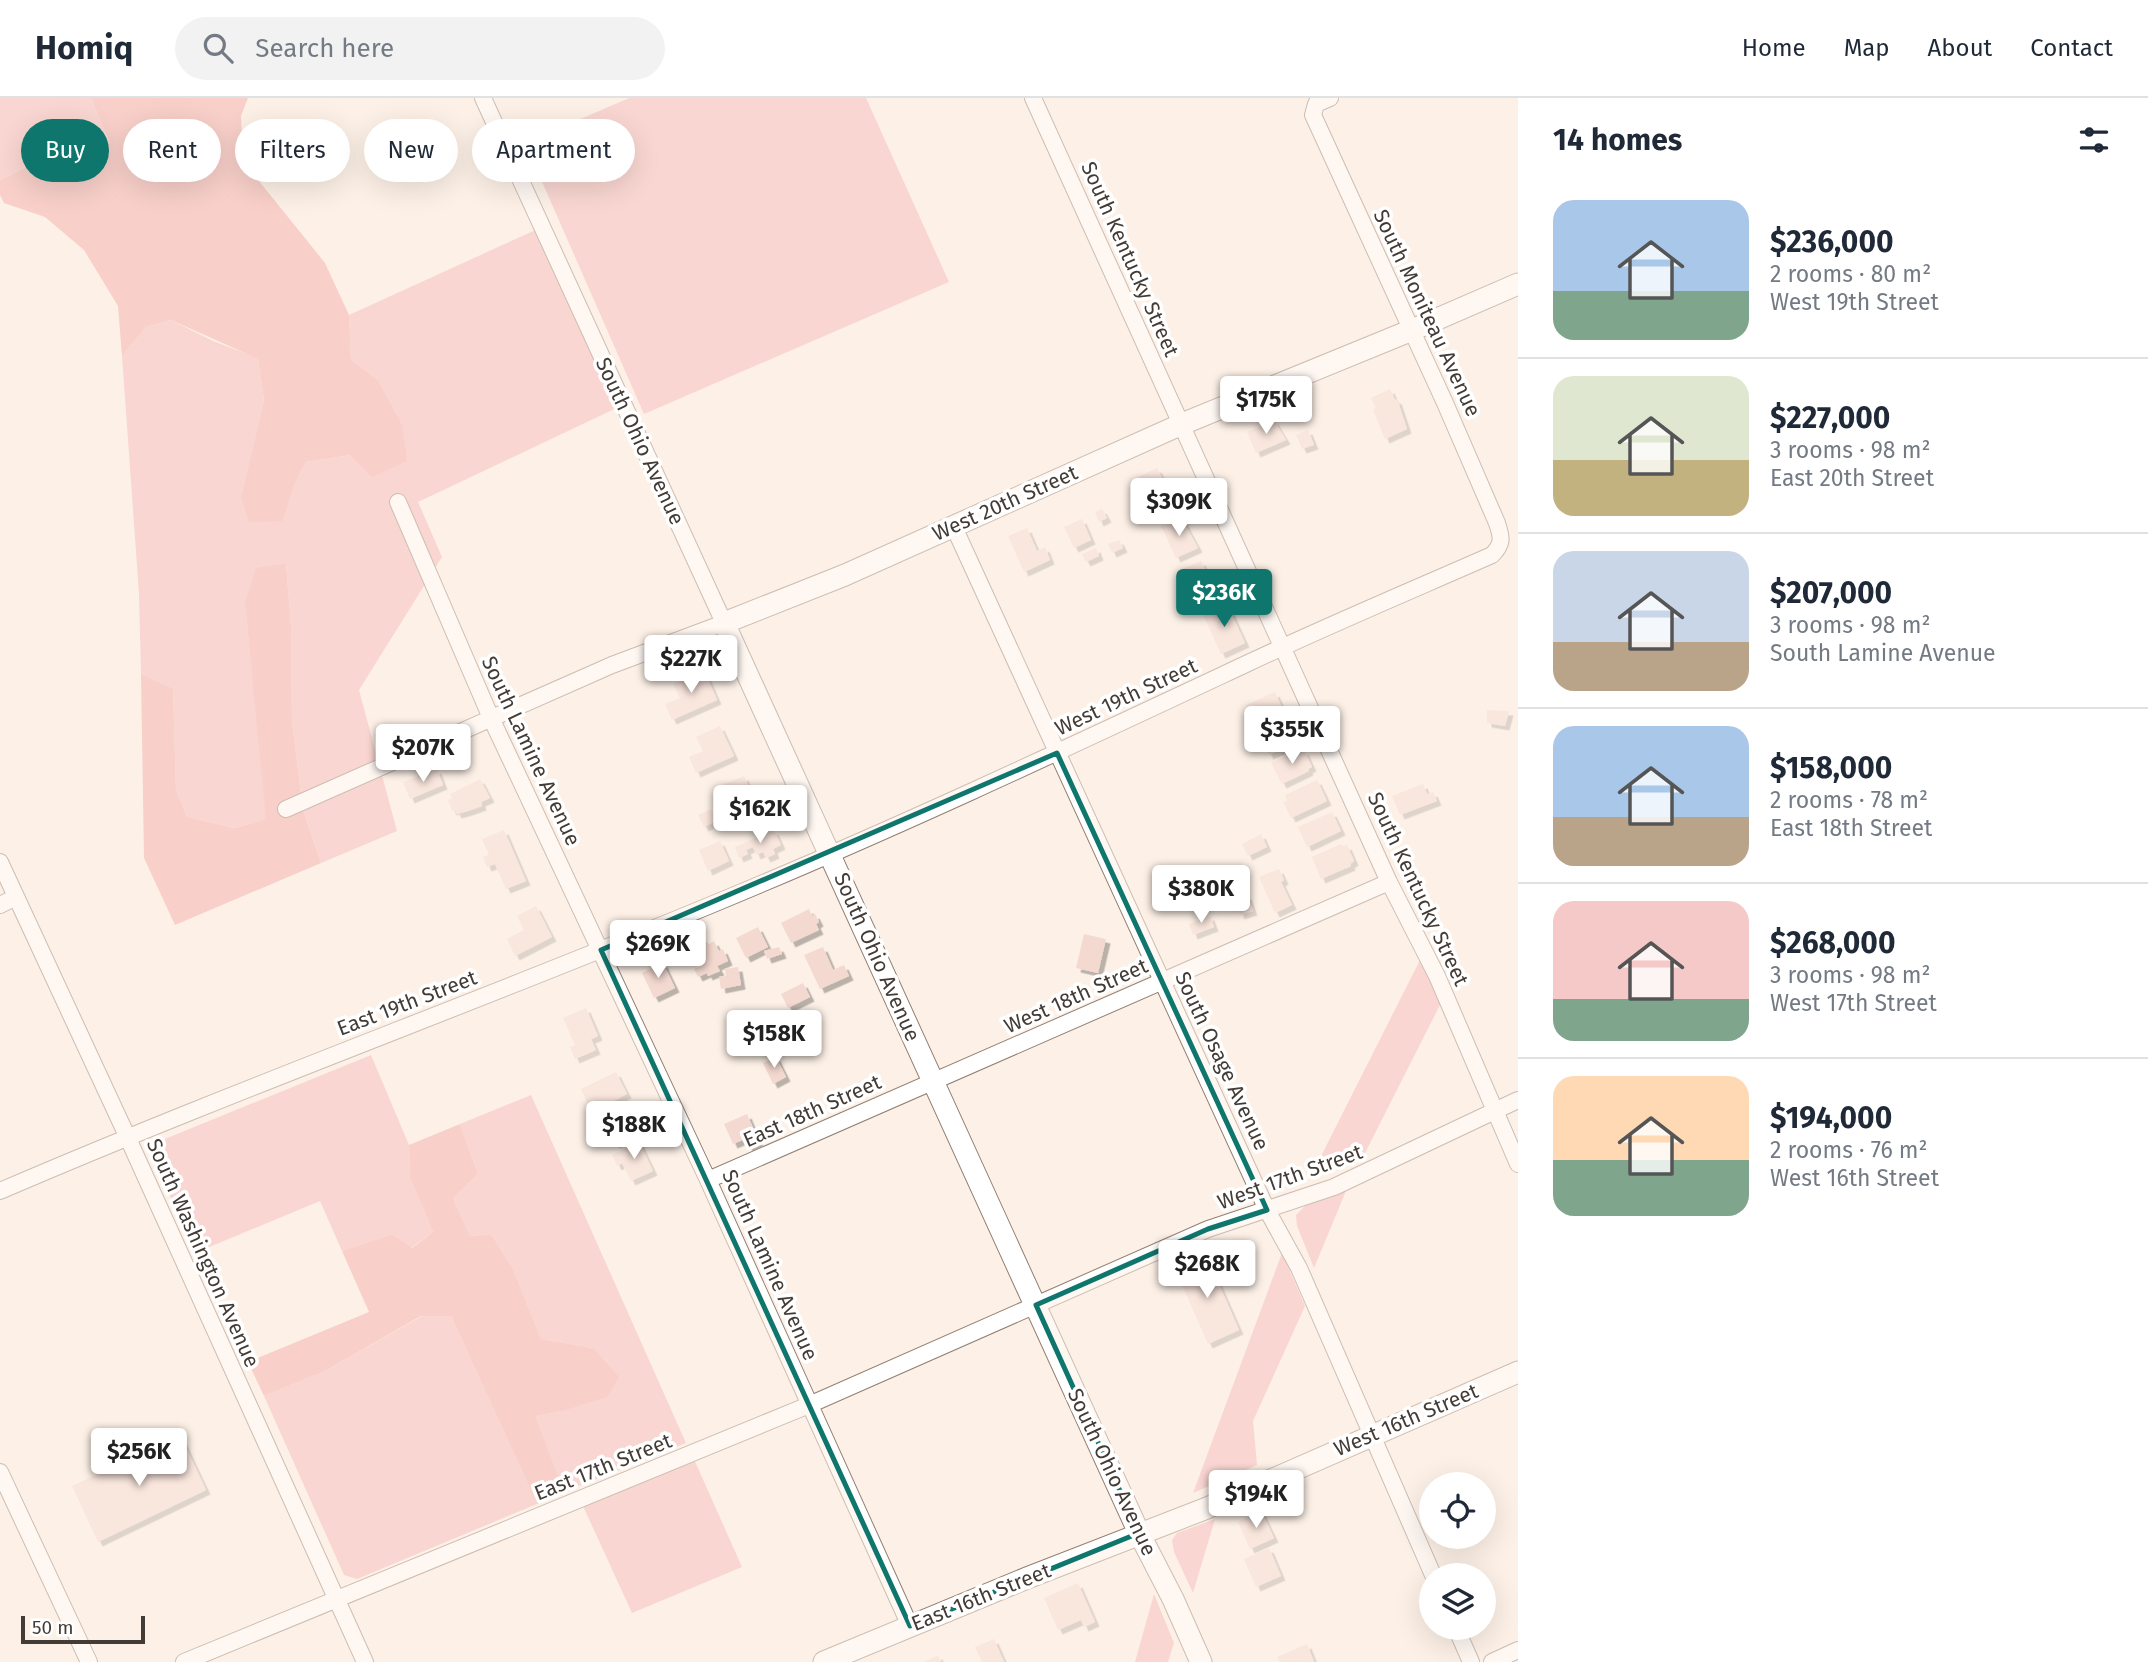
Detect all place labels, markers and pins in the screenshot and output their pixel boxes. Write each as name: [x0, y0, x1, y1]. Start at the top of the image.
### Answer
pin: $175K: [1217, 376, 1315, 436]
pin: $309K: [1130, 478, 1228, 538]
pin: $236K: [1175, 570, 1273, 629]
pin: $227K: [642, 636, 740, 695]
pin: $355K: [1243, 706, 1341, 766]
pin: $207K: [374, 724, 472, 784]
pin: $162K: [711, 786, 809, 845]
pin: $380K: [1152, 866, 1250, 925]
pin: $269K: [609, 920, 707, 980]
pin: $158K: [725, 1010, 823, 1070]
pin: $188K: [585, 1102, 683, 1161]
pin: $268K: [1158, 1240, 1256, 1300]
pin: $256K: [90, 1428, 188, 1488]
pin: $194K: [1207, 1470, 1305, 1530]

